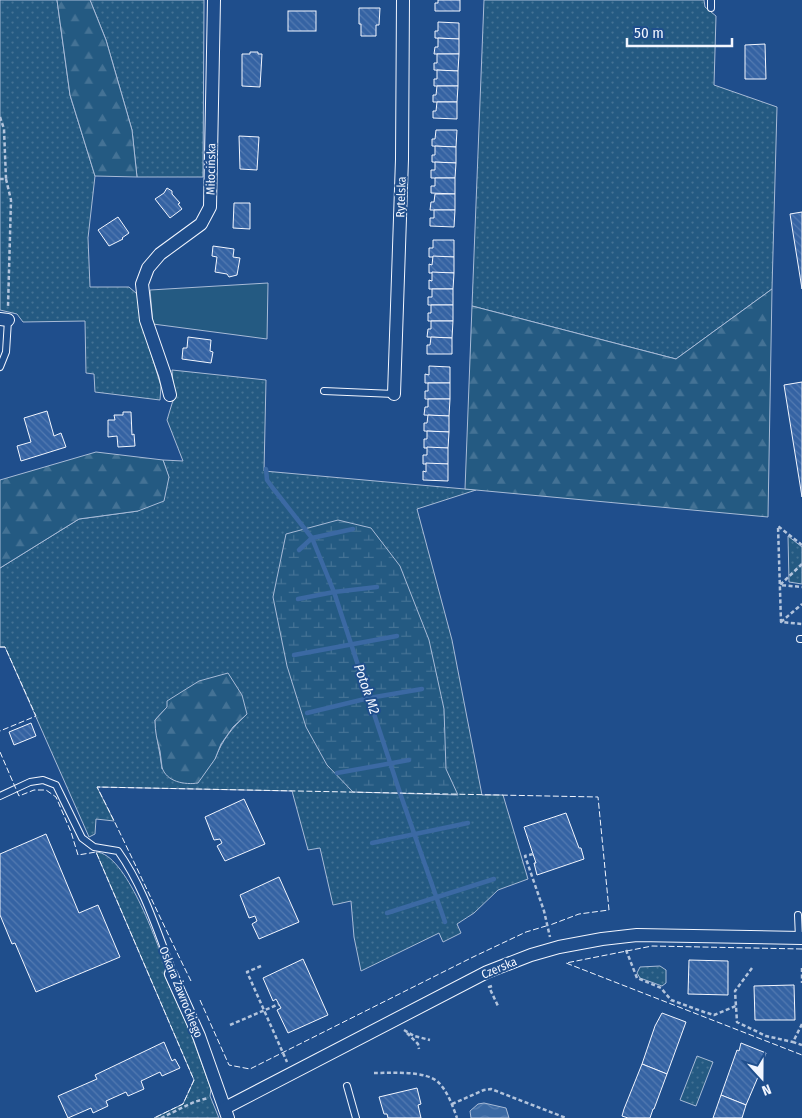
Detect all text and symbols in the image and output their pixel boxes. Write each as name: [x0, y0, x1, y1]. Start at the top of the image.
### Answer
scale bar: [627, 15, 732, 47]
text: 50 m: [634, 24, 664, 42]
street label: Miłocińska: [204, 143, 218, 195]
street label: Rytelska: [393, 176, 409, 218]
water label: Potok M2: [350, 662, 383, 717]
street label: Oskara Żawrockiego: [156, 944, 207, 1040]
street label: Czerska: [479, 954, 519, 982]
north arrow: [737, 1053, 787, 1103]
text: N: [760, 1080, 773, 1099]

